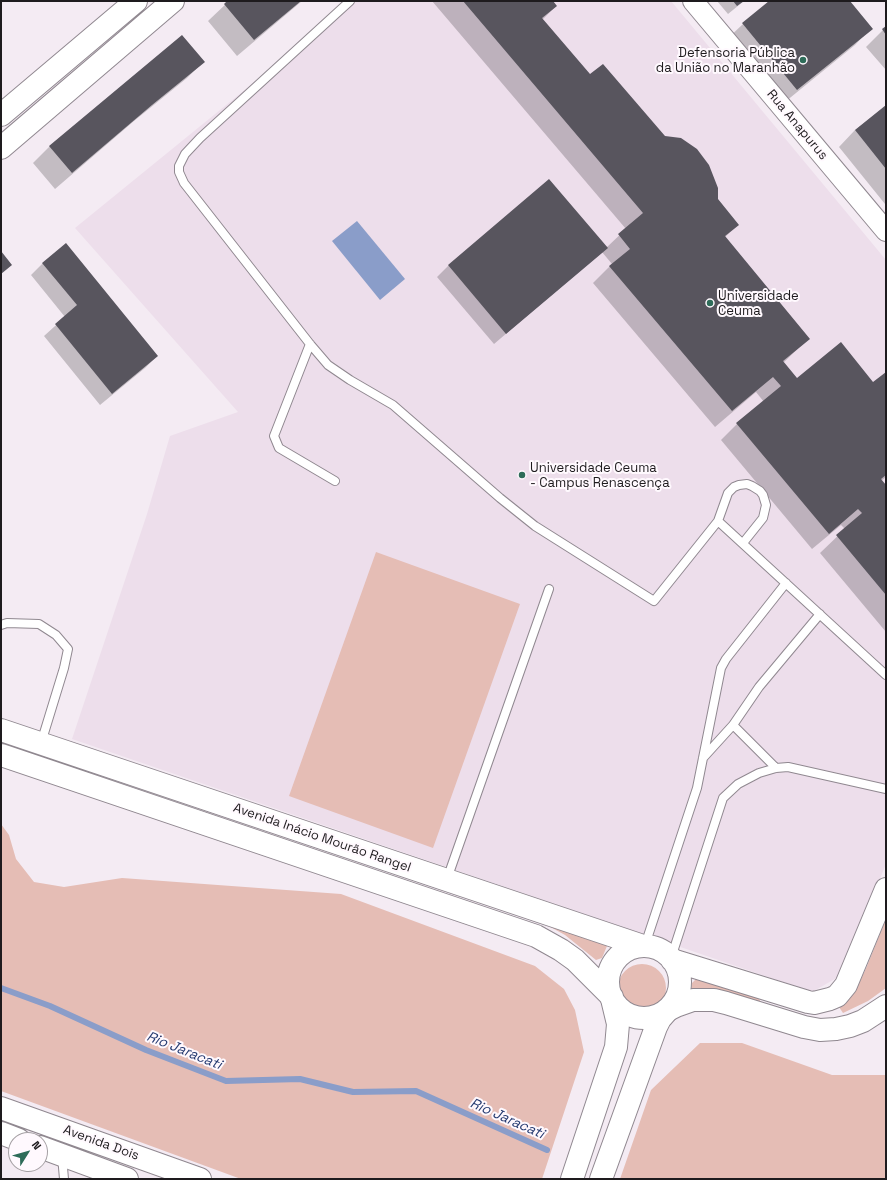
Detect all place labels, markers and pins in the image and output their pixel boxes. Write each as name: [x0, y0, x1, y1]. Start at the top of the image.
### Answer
place label: Defensoria Pública da União no Maranhão: [656, 45, 795, 76]
marker: Defensoria Pública da União no Maranhão: [798, 55, 808, 65]
place label: Universidade Ceuma: [718, 288, 799, 319]
marker: Universidade Ceuma: [705, 298, 715, 308]
place label: Universidade Ceuma - Campus Renascença: [530, 460, 670, 491]
marker: Universidade Ceuma - Campus Renascença: [517, 470, 527, 480]

